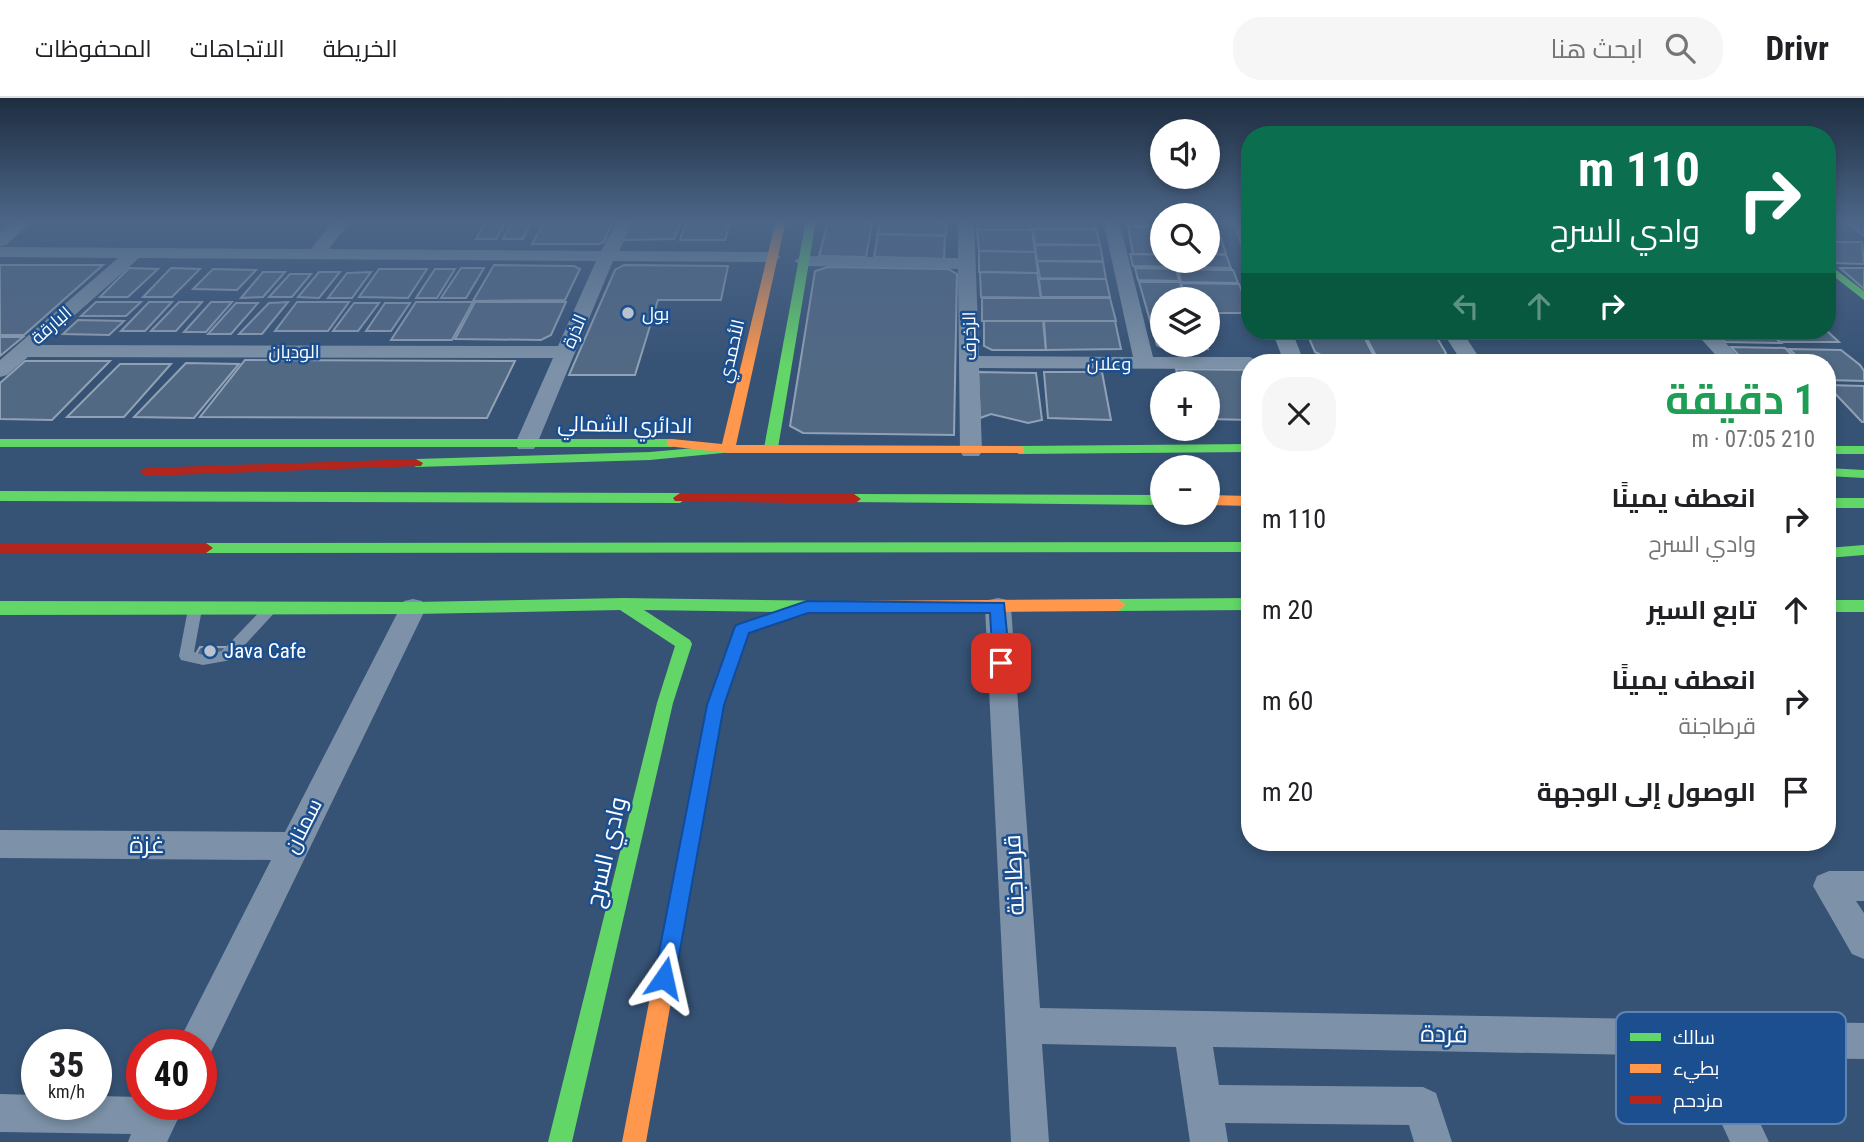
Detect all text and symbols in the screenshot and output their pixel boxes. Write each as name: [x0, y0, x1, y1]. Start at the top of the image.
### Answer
search box: [1233, 17, 1723, 80]
icon: search: [1661, 29, 1699, 67]
text: Drivr: [1765, 29, 1829, 68]
text: ابحث هنا: [1551, 34, 1643, 64]
text: المحفوظات: [35, 35, 152, 63]
text: الاتجاهات: [190, 35, 285, 63]
text: الخريطة: [323, 35, 398, 63]
map controls: [1150, 119, 1220, 525]
button: sound: [1150, 119, 1220, 189]
text: 110 m: [1578, 141, 1700, 198]
icon: right: [1724, 154, 1815, 245]
button: search: [1150, 203, 1220, 273]
text: وادي السرح: [1550, 212, 1700, 250]
button: layers: [1150, 287, 1220, 357]
icon: left: [1447, 287, 1485, 325]
icon: ahead: [1520, 287, 1558, 325]
icon: right: [1593, 287, 1631, 325]
street label: البارقة: [27, 302, 76, 349]
place label: بول: [642, 303, 669, 325]
marker: بول: [620, 305, 636, 321]
street label: الذرة: [558, 311, 591, 351]
street label: الزخرف: [958, 311, 981, 361]
street label: الأحمدي: [714, 317, 752, 386]
street label: الوديان: [269, 341, 320, 363]
street label: وعلان: [1087, 353, 1131, 375]
button: +: [1150, 371, 1220, 441]
text: 1 دقيقة: [1665, 375, 1815, 424]
button: close: [1262, 377, 1336, 451]
street label: الدائري الشمالي: [557, 412, 693, 442]
text: 210 m · 07:05: [1691, 426, 1815, 453]
button: −: [1150, 455, 1220, 525]
text: انعطف يمينًا: [1611, 483, 1756, 513]
icon: right: [1777, 500, 1815, 538]
text: 110 m: [1262, 504, 1326, 534]
text: وادي السرح: [1648, 531, 1756, 558]
icon: ahead: [1777, 591, 1815, 629]
text: 20 m: [1262, 595, 1313, 625]
text: تابع السير: [1647, 595, 1756, 625]
pin: [971, 633, 1031, 693]
place label: Java Cafe: [224, 639, 306, 663]
marker: Java Cafe: [202, 643, 218, 659]
icon: arrive: [982, 644, 1020, 682]
text: انعطف يمينًا: [1611, 665, 1756, 695]
icon: right: [1777, 682, 1815, 720]
text: 60 m: [1262, 686, 1313, 716]
text: قرطاجنة: [1678, 713, 1756, 740]
icon: arrive: [1777, 773, 1815, 811]
text: 20 m: [1262, 777, 1313, 807]
text: الوصول إلى الوجهة: [1537, 777, 1756, 807]
street label: وادي السرح: [580, 794, 636, 911]
street label: سمنان: [279, 795, 328, 858]
street label: غزة: [129, 831, 165, 859]
street label: قرطاجنة: [998, 834, 1030, 916]
position arrow: [627, 941, 701, 1015]
legend: [1616, 1012, 1846, 1124]
street label: فردة: [1420, 1020, 1468, 1048]
text: سالك: [1673, 1026, 1715, 1049]
speed limit sign: 40: [126, 1029, 217, 1120]
text: 35: [49, 1045, 84, 1086]
text: بطيء: [1673, 1057, 1719, 1083]
text: km/h: [48, 1081, 85, 1102]
text: مزدحم: [1673, 1089, 1723, 1114]

